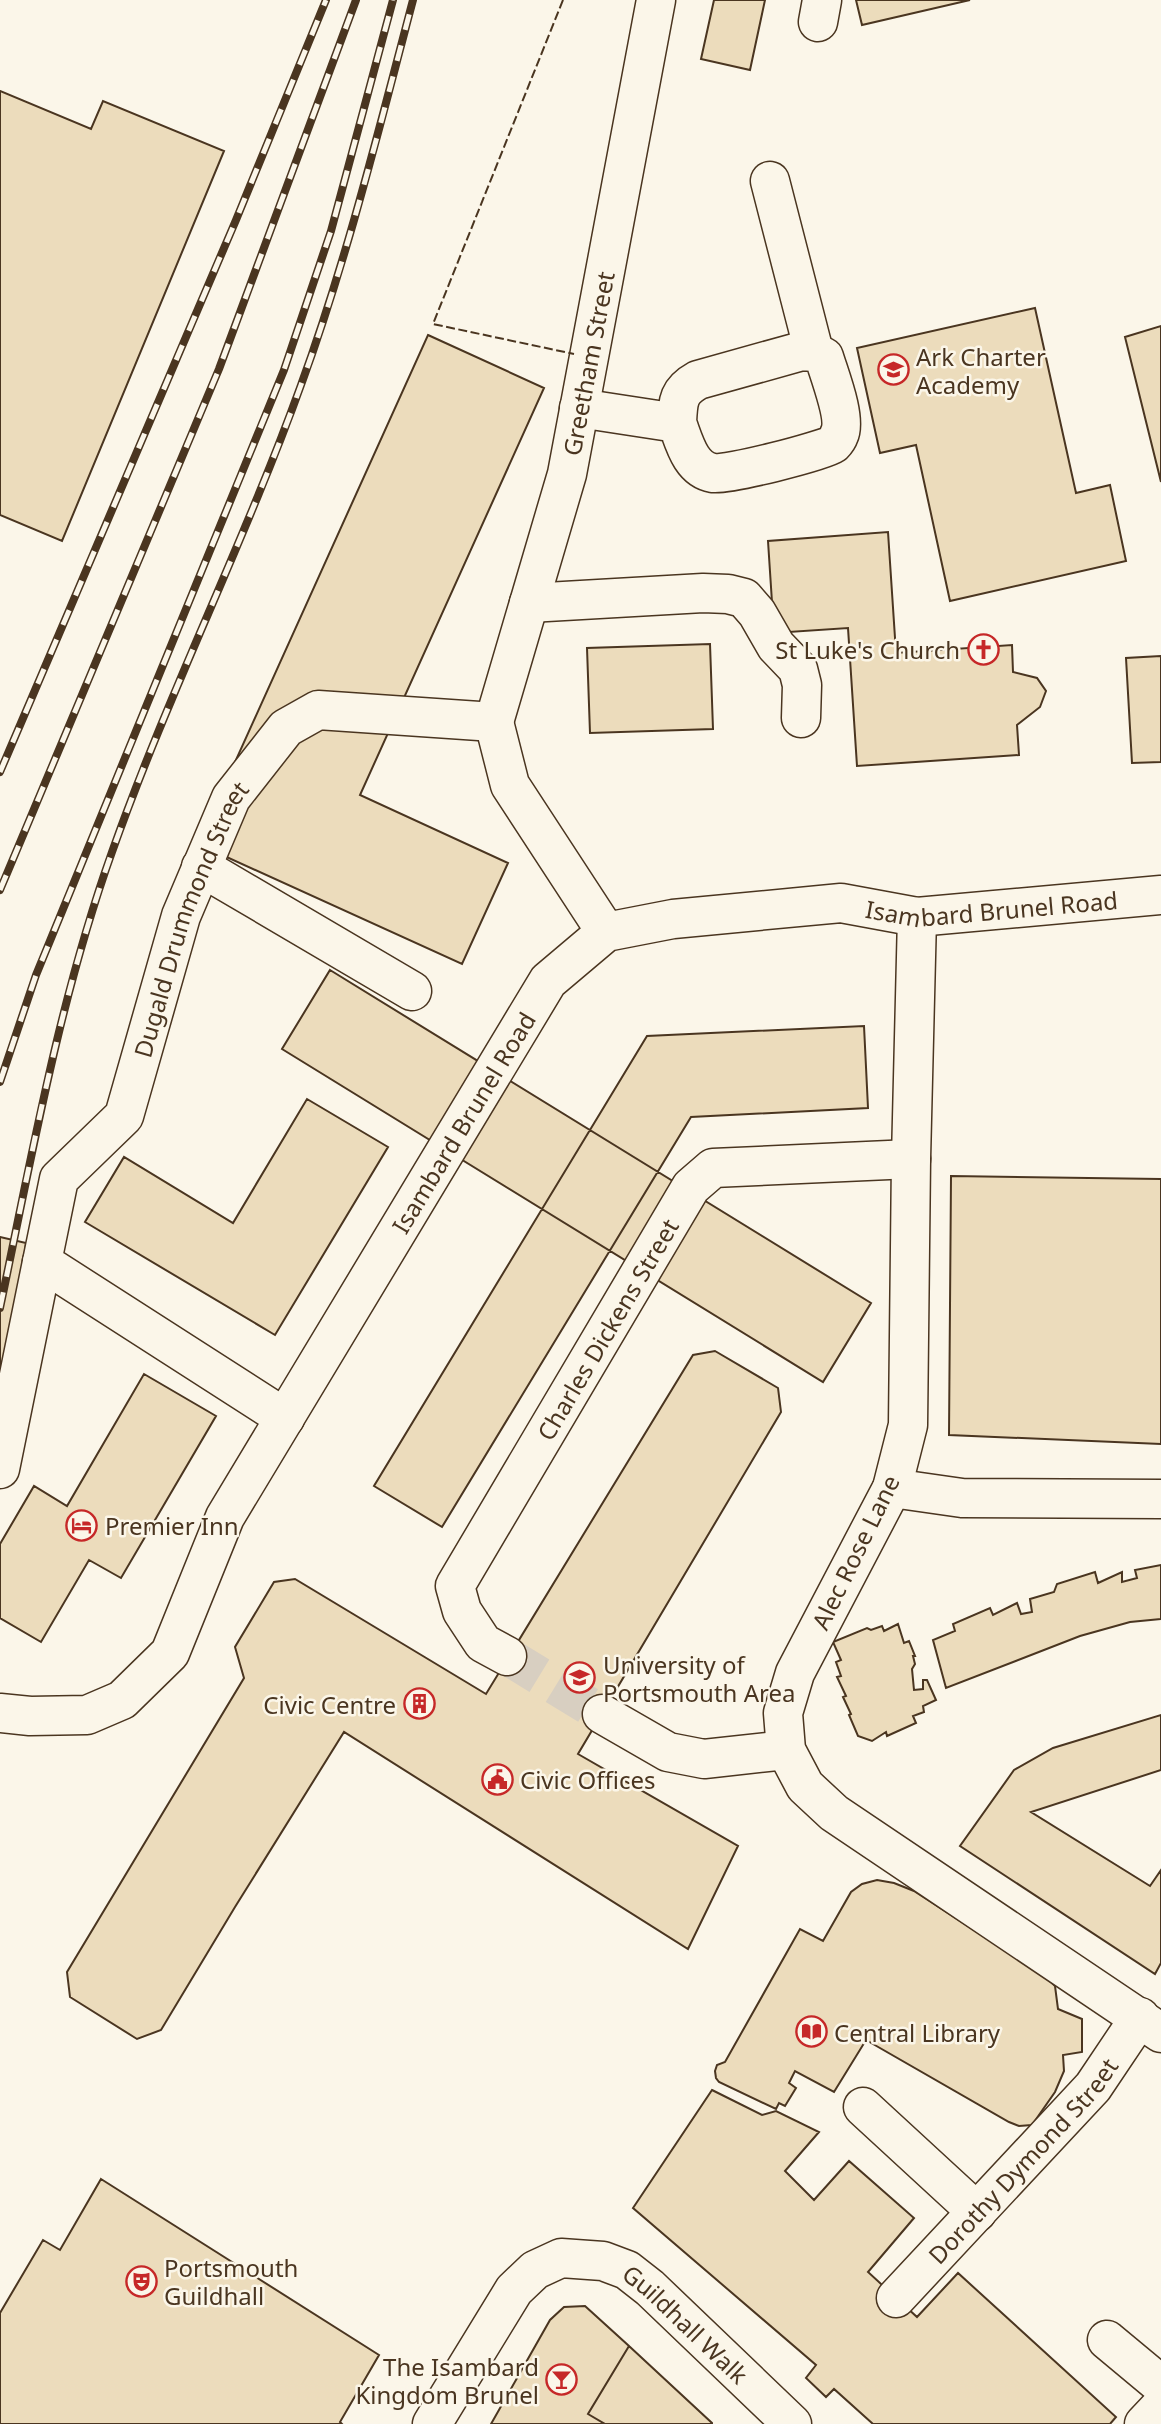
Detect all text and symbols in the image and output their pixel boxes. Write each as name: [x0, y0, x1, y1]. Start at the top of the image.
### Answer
street label: Greetham Street: [554, 268, 621, 458]
place label: Ark Charter Academy: [916, 340, 1046, 401]
school or university icon: Ark Charter Academy: [876, 353, 910, 387]
church icon: St Luke's Church: [966, 632, 1000, 666]
place label: St Luke's Church: [775, 633, 960, 666]
street label: Dugald Drummond Street: [125, 773, 255, 1061]
street label: Isambard Brunel Road: [863, 882, 1119, 934]
street label: Isambard Brunel Road: [383, 1005, 542, 1239]
street label: Charles Dickens Street: [529, 1212, 686, 1446]
street label: Alec Rose Lane: [803, 1469, 907, 1635]
hotel icon: Premier Inn: [65, 1508, 99, 1542]
place label: Premier Inn: [105, 1509, 239, 1542]
place label: University of Portsmouth Area: [603, 1648, 795, 1709]
school or university icon: University of Portsmouth Area: [563, 1661, 597, 1695]
building icon: Civic Centre: [402, 1687, 436, 1721]
place label: Civic Centre: [263, 1688, 396, 1721]
public building icon: Civic Offices: [480, 1762, 514, 1796]
place label: Civic Offices: [520, 1763, 656, 1796]
library icon: Central Library: [794, 2015, 828, 2049]
place label: Central Library: [834, 2016, 1001, 2049]
street label: Dorothy Dymond Street: [920, 2051, 1125, 2270]
place label: Portsmouth Guildhall: [164, 2251, 298, 2312]
street label: Guildhall Walk: [616, 2256, 756, 2390]
theatre icon: Portsmouth Guildhall: [124, 2264, 158, 2298]
place label: The Isambard Kingdom Brunel: [355, 2350, 539, 2411]
bar icon: The Isambard Kingdom Brunel: [545, 2363, 579, 2397]

